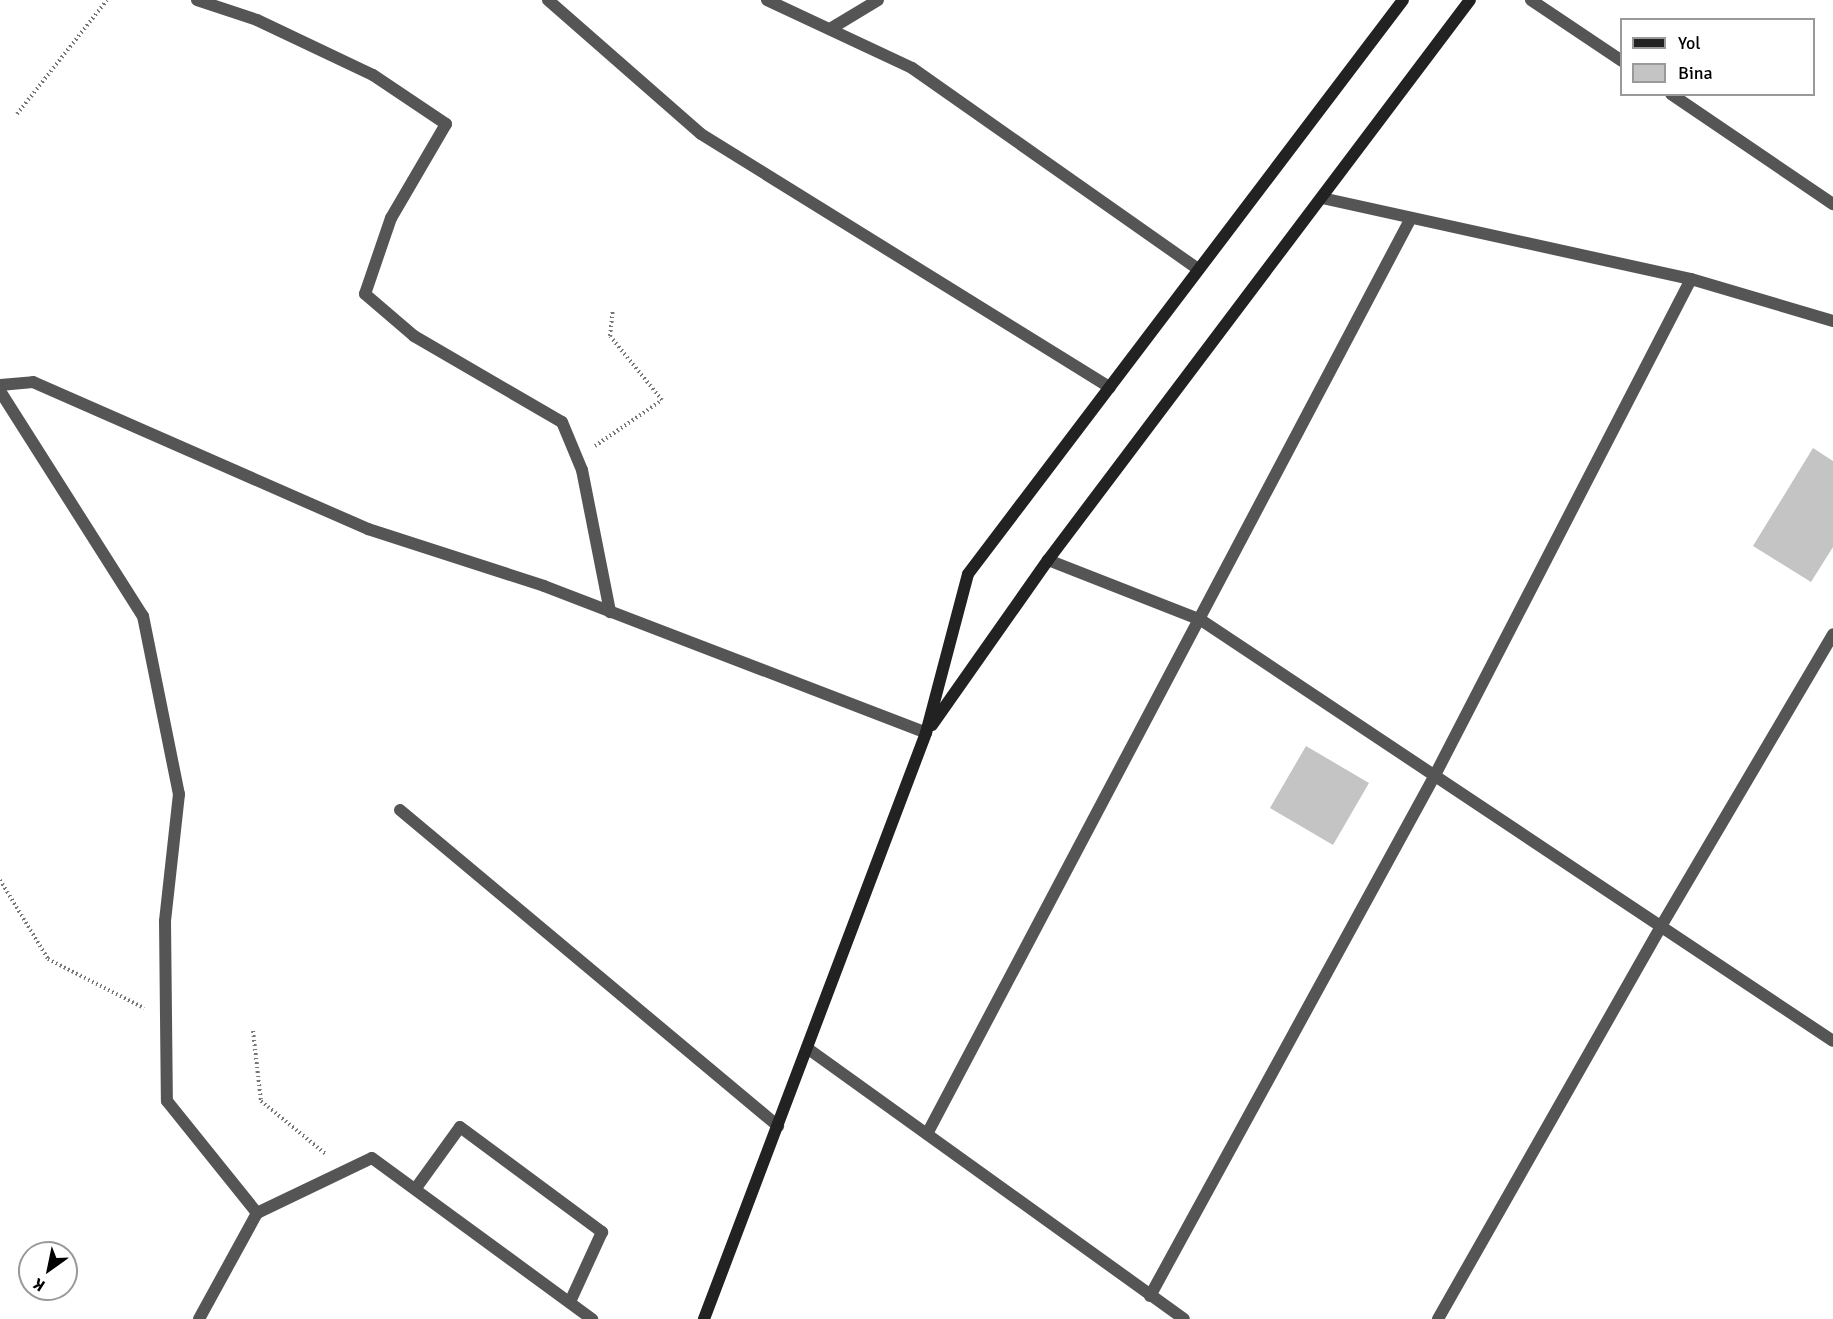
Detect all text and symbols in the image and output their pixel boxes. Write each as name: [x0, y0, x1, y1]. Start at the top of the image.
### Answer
legend: [1620, 18, 1815, 96]
text: Yol: [1678, 32, 1701, 54]
text: Bina: [1678, 62, 1713, 84]
north arrow: [18, 1241, 78, 1301]
text: K: [30, 1273, 49, 1296]

